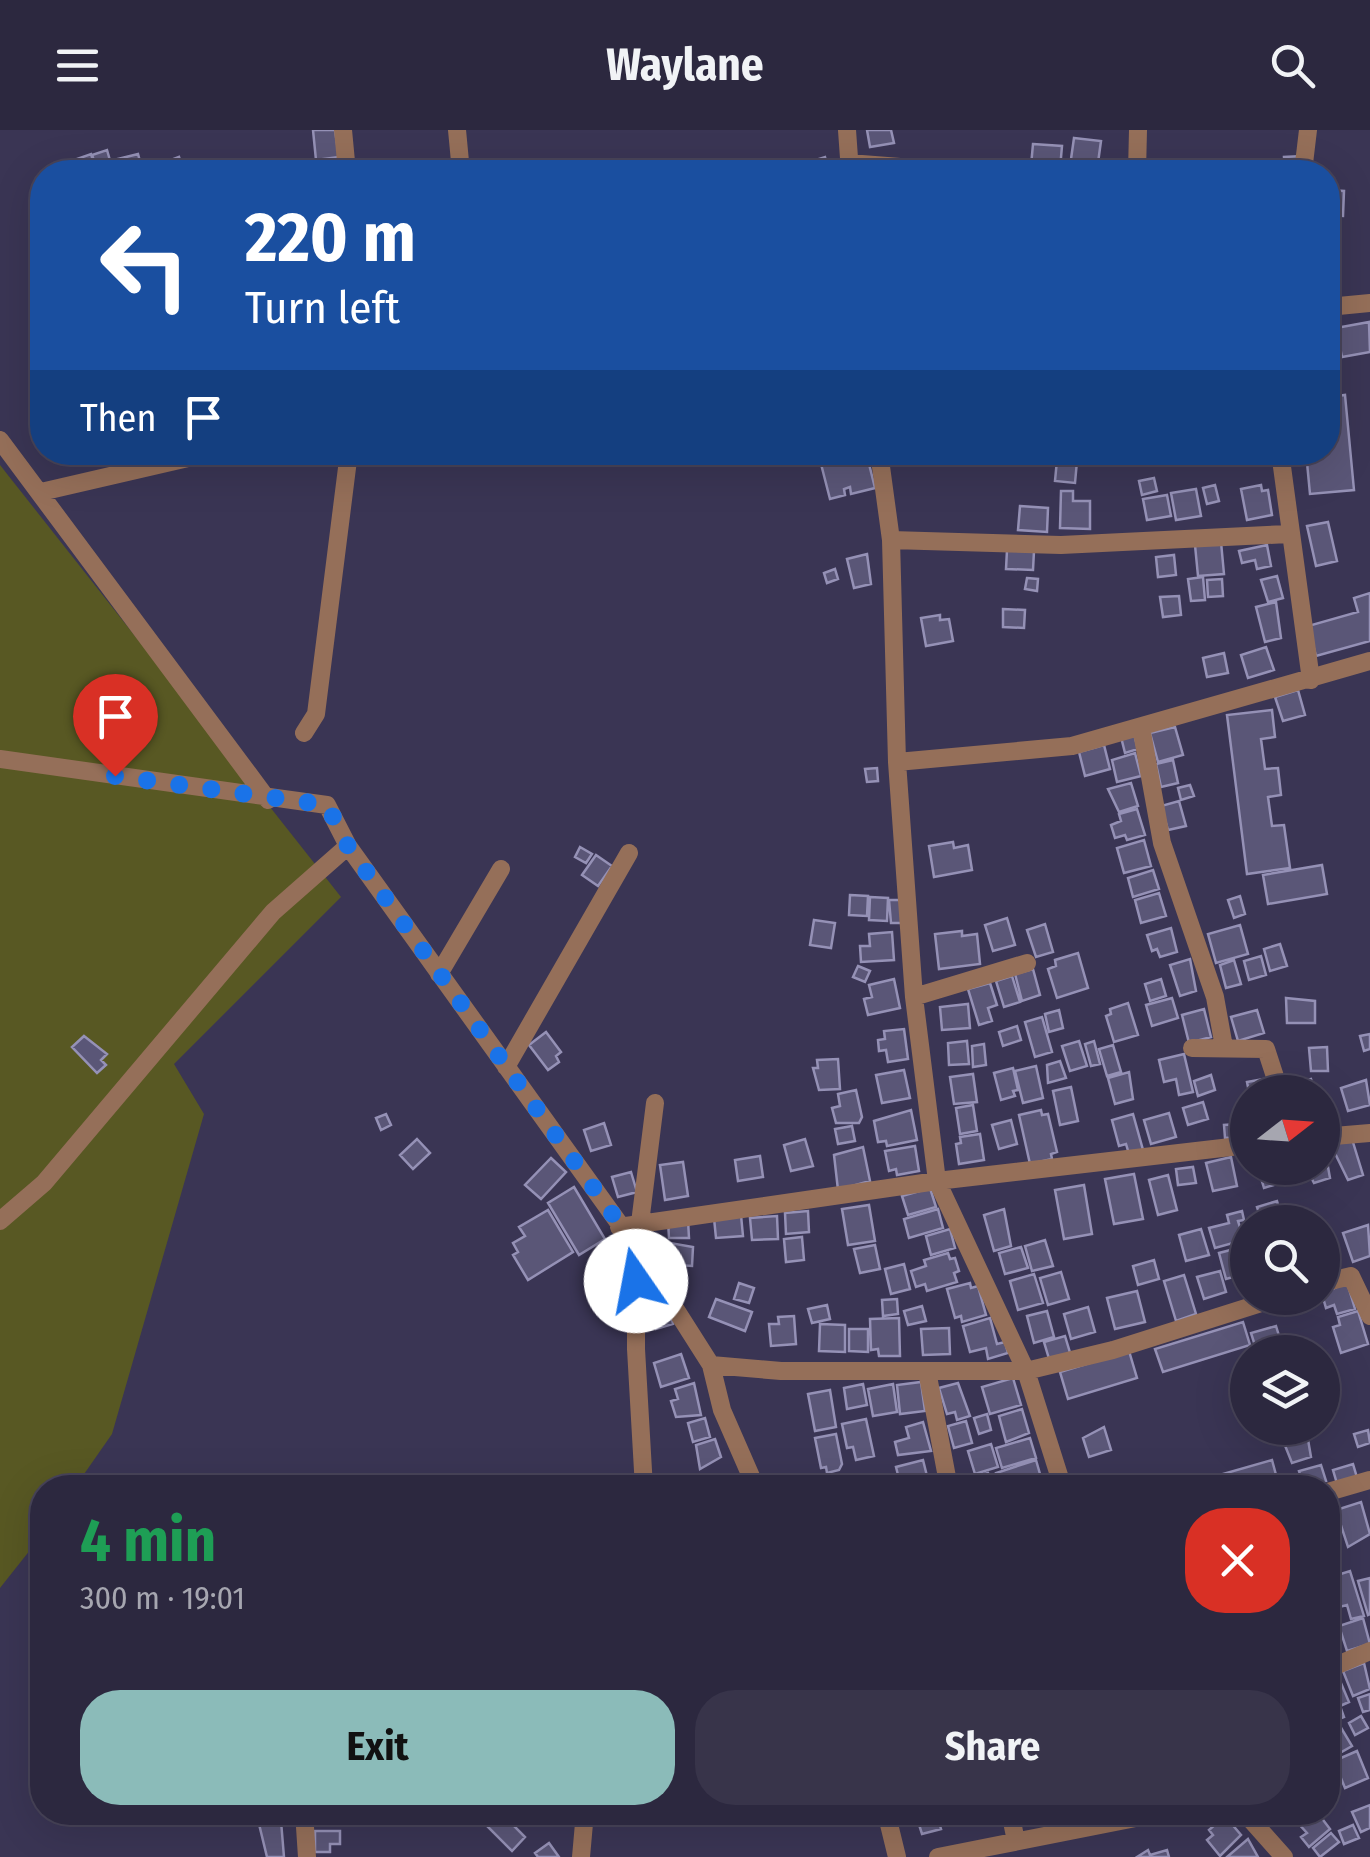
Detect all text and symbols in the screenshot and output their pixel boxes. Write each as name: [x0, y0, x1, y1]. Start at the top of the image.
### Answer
icon: menu: [50, 38, 105, 93]
text: Waylane: [606, 38, 764, 92]
icon: search: [1265, 38, 1320, 93]
text: 220 m: [245, 196, 416, 280]
icon: left: [80, 200, 210, 330]
text: Turn left: [245, 281, 400, 335]
icon: arrive: [176, 390, 231, 445]
text: Then: [80, 395, 156, 441]
pin: [73, 674, 158, 777]
icon: arrive: [88, 689, 143, 744]
north arrow: [1230, 1075, 1340, 1185]
map controls: [1230, 1075, 1340, 1445]
button: search: [1230, 1205, 1340, 1315]
position arrow: [584, 1229, 688, 1333]
button: layers: [1230, 1335, 1340, 1445]
text: 4 min: [80, 1505, 216, 1577]
button: close: [1185, 1508, 1290, 1613]
text: 300 m · 19:01: [80, 1579, 245, 1617]
button: Exit: [80, 1690, 675, 1805]
button: Share: [695, 1690, 1290, 1805]

